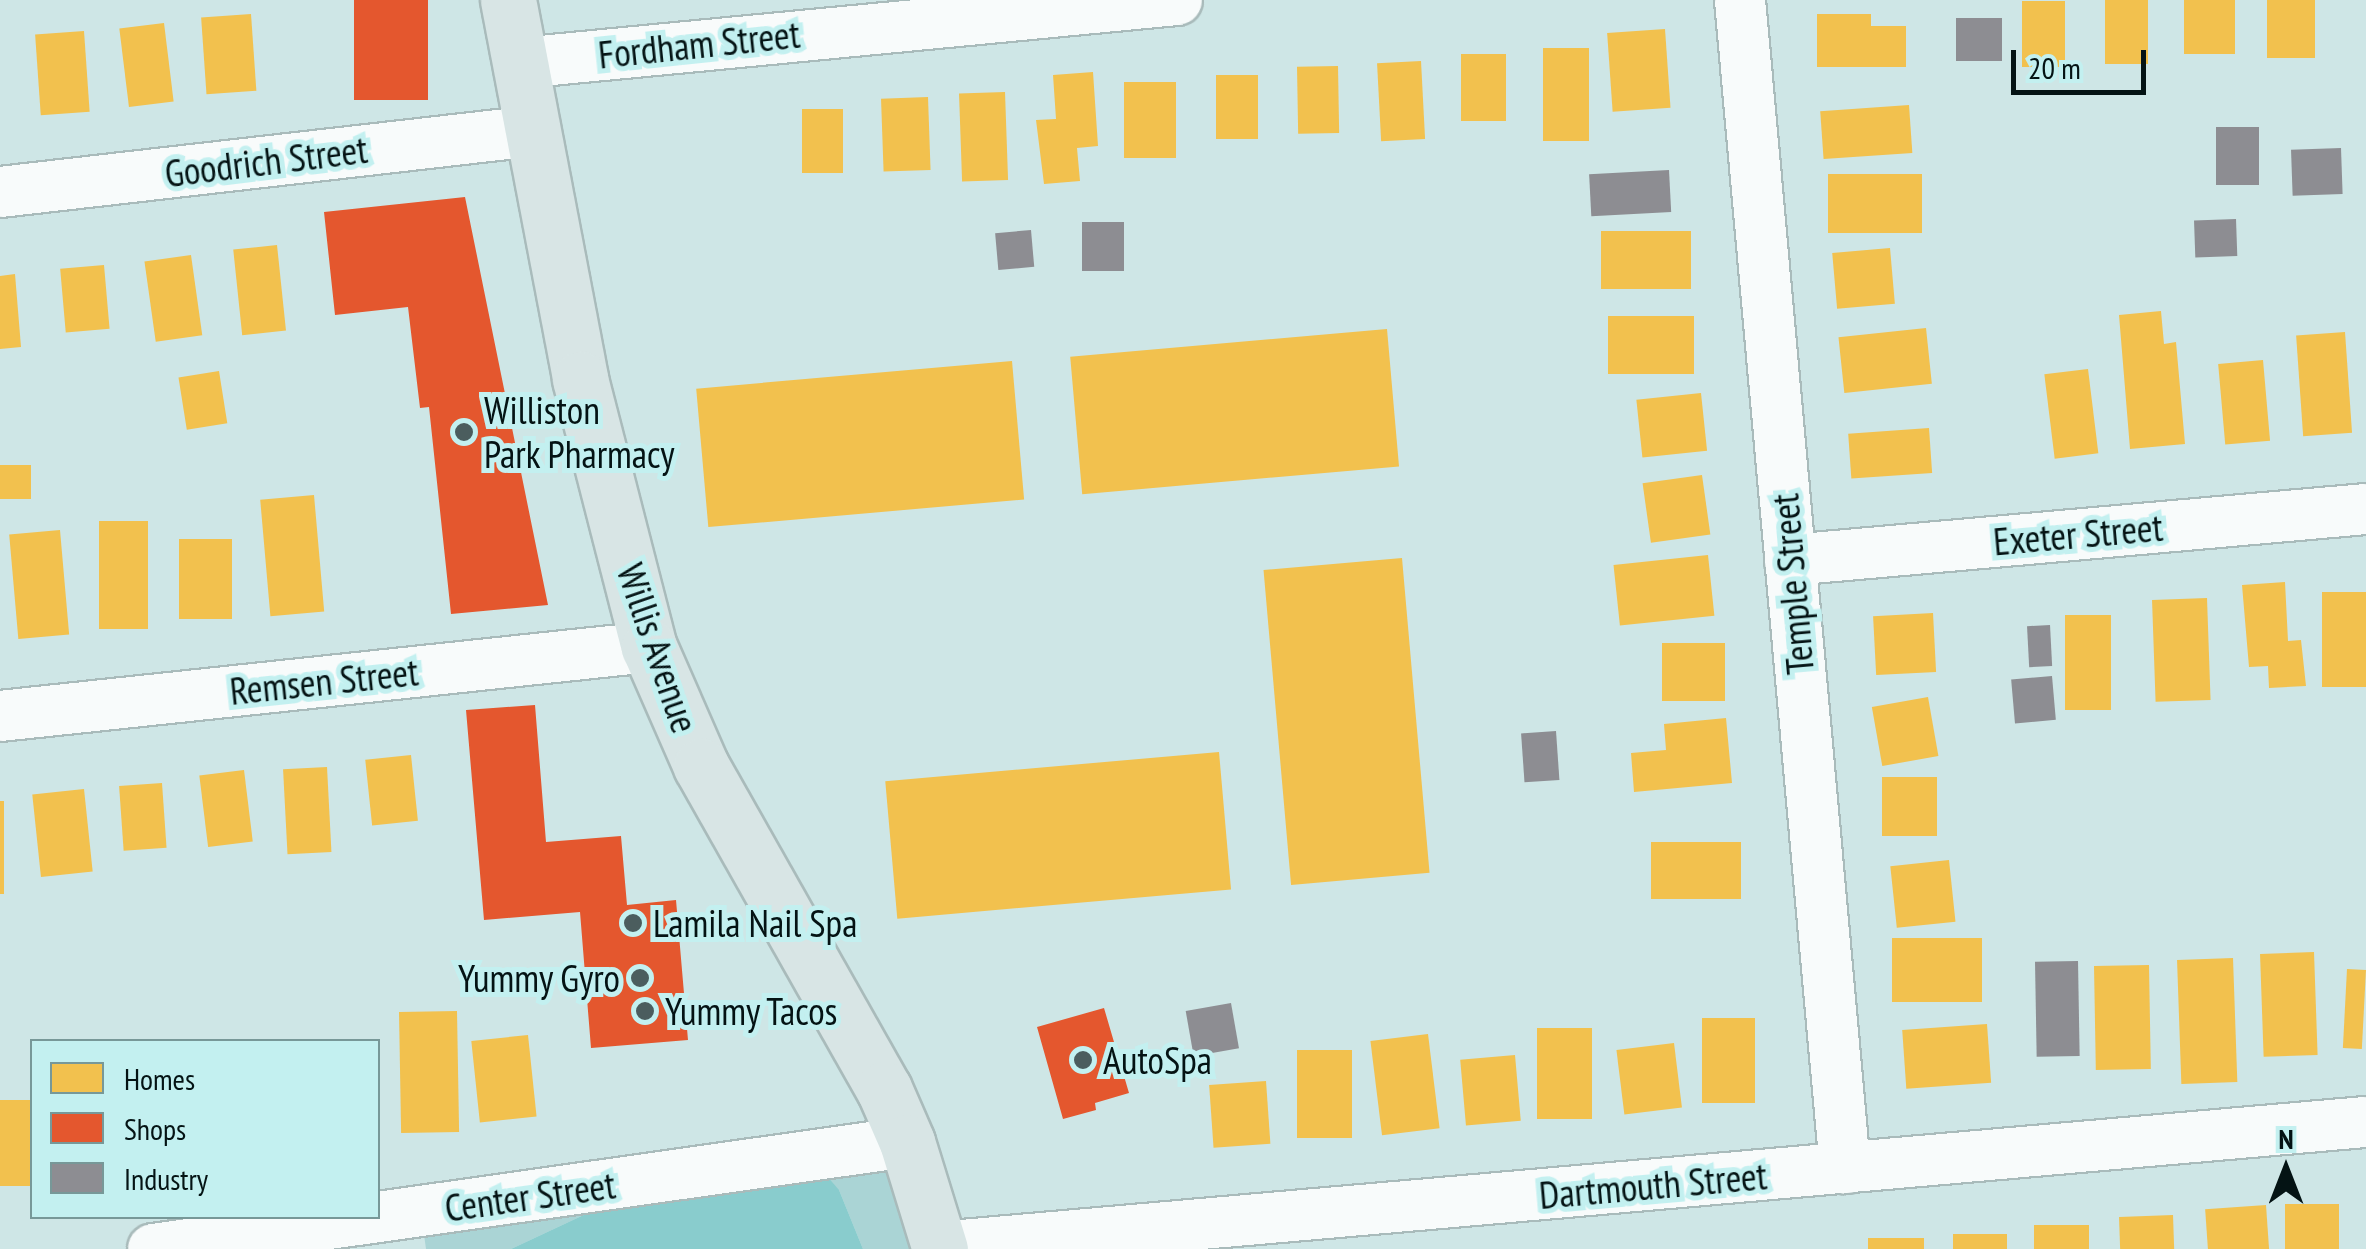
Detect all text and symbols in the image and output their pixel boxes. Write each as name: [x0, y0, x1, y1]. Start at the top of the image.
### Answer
street label: Fordham Street: [596, 11, 802, 77]
scale bar: [2016, 30, 2151, 92]
text: 20 m: [2028, 48, 2081, 87]
street label: Goodrich Street: [162, 126, 370, 196]
place label: Williston Park Pharmacy: [484, 387, 675, 476]
marker: Williston Park Pharmacy: [453, 421, 475, 443]
street label: Temple Street: [1761, 492, 1823, 676]
street label: Exeter Street: [1991, 504, 2165, 564]
street label: Willis Avenue: [608, 557, 708, 739]
street label: Remsen Street: [228, 648, 420, 714]
place label: Lamila Nail Spa: [653, 900, 857, 946]
marker: Lamila Nail Spa: [622, 912, 644, 934]
place label: Yummy Gyro: [457, 955, 620, 1001]
marker: Yummy Gyro: [629, 967, 651, 989]
place label: Yummy Tacos: [665, 988, 839, 1034]
marker: Yummy Tacos: [634, 1000, 656, 1022]
place label: AutoSpa: [1103, 1037, 1212, 1083]
legend: [30, 1039, 380, 1219]
marker: AutoSpa: [1072, 1049, 1094, 1071]
text: Homes: [124, 1059, 195, 1098]
text: Shops: [124, 1109, 186, 1148]
north arrow: [2236, 1119, 2336, 1219]
text: N: [2278, 1120, 2294, 1157]
street label: Dartmouth Street: [1537, 1152, 1769, 1218]
text: Industry: [124, 1159, 208, 1198]
street label: Center Street: [442, 1161, 618, 1231]

